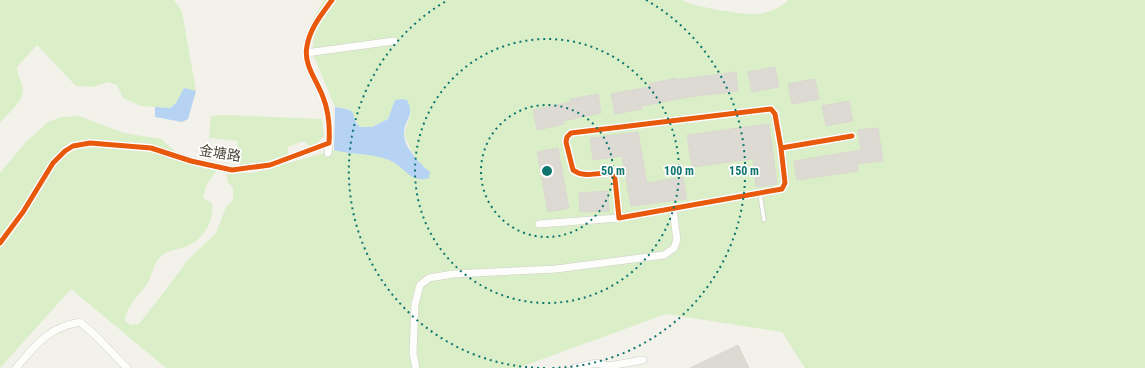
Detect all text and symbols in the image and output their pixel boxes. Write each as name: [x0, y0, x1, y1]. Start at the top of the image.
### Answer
street label: 金塘路: [198, 142, 242, 164]
centre of rings: [540, 164, 554, 178]
text: 50 m: [601, 164, 625, 178]
text: 100 m: [664, 164, 694, 178]
text: 150 m: [729, 164, 759, 178]

